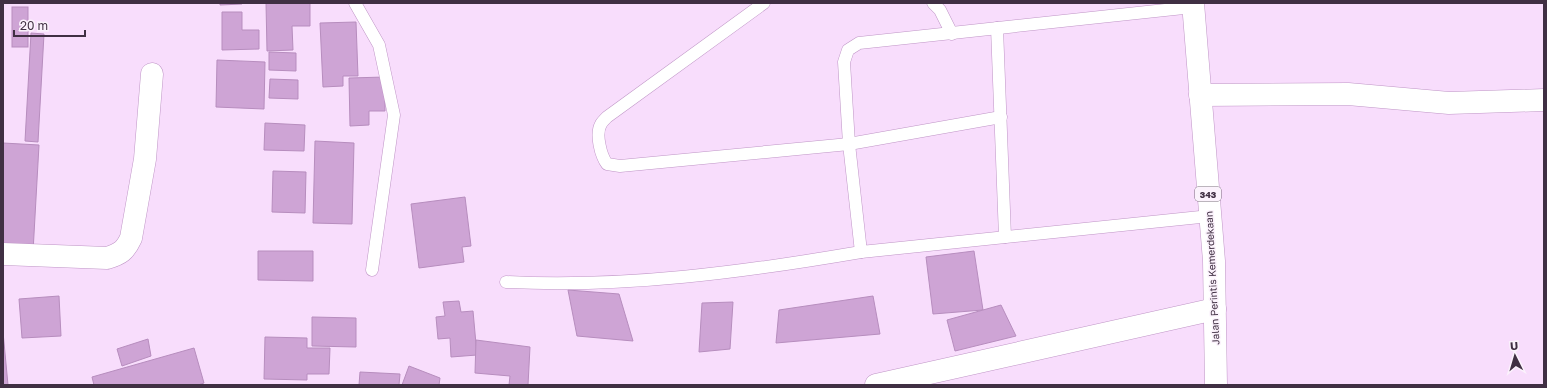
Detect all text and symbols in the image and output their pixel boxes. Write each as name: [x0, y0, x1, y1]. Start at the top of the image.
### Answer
scale bar: [14, 12, 85, 38]
text: 20 m: [20, 18, 48, 33]
road number: 343: [1195, 187, 1221, 201]
street label: Jalan Perintis Kemerdekaan: [1203, 211, 1221, 345]
north arrow: [1495, 336, 1535, 376]
text: U: [1510, 339, 1519, 352]

